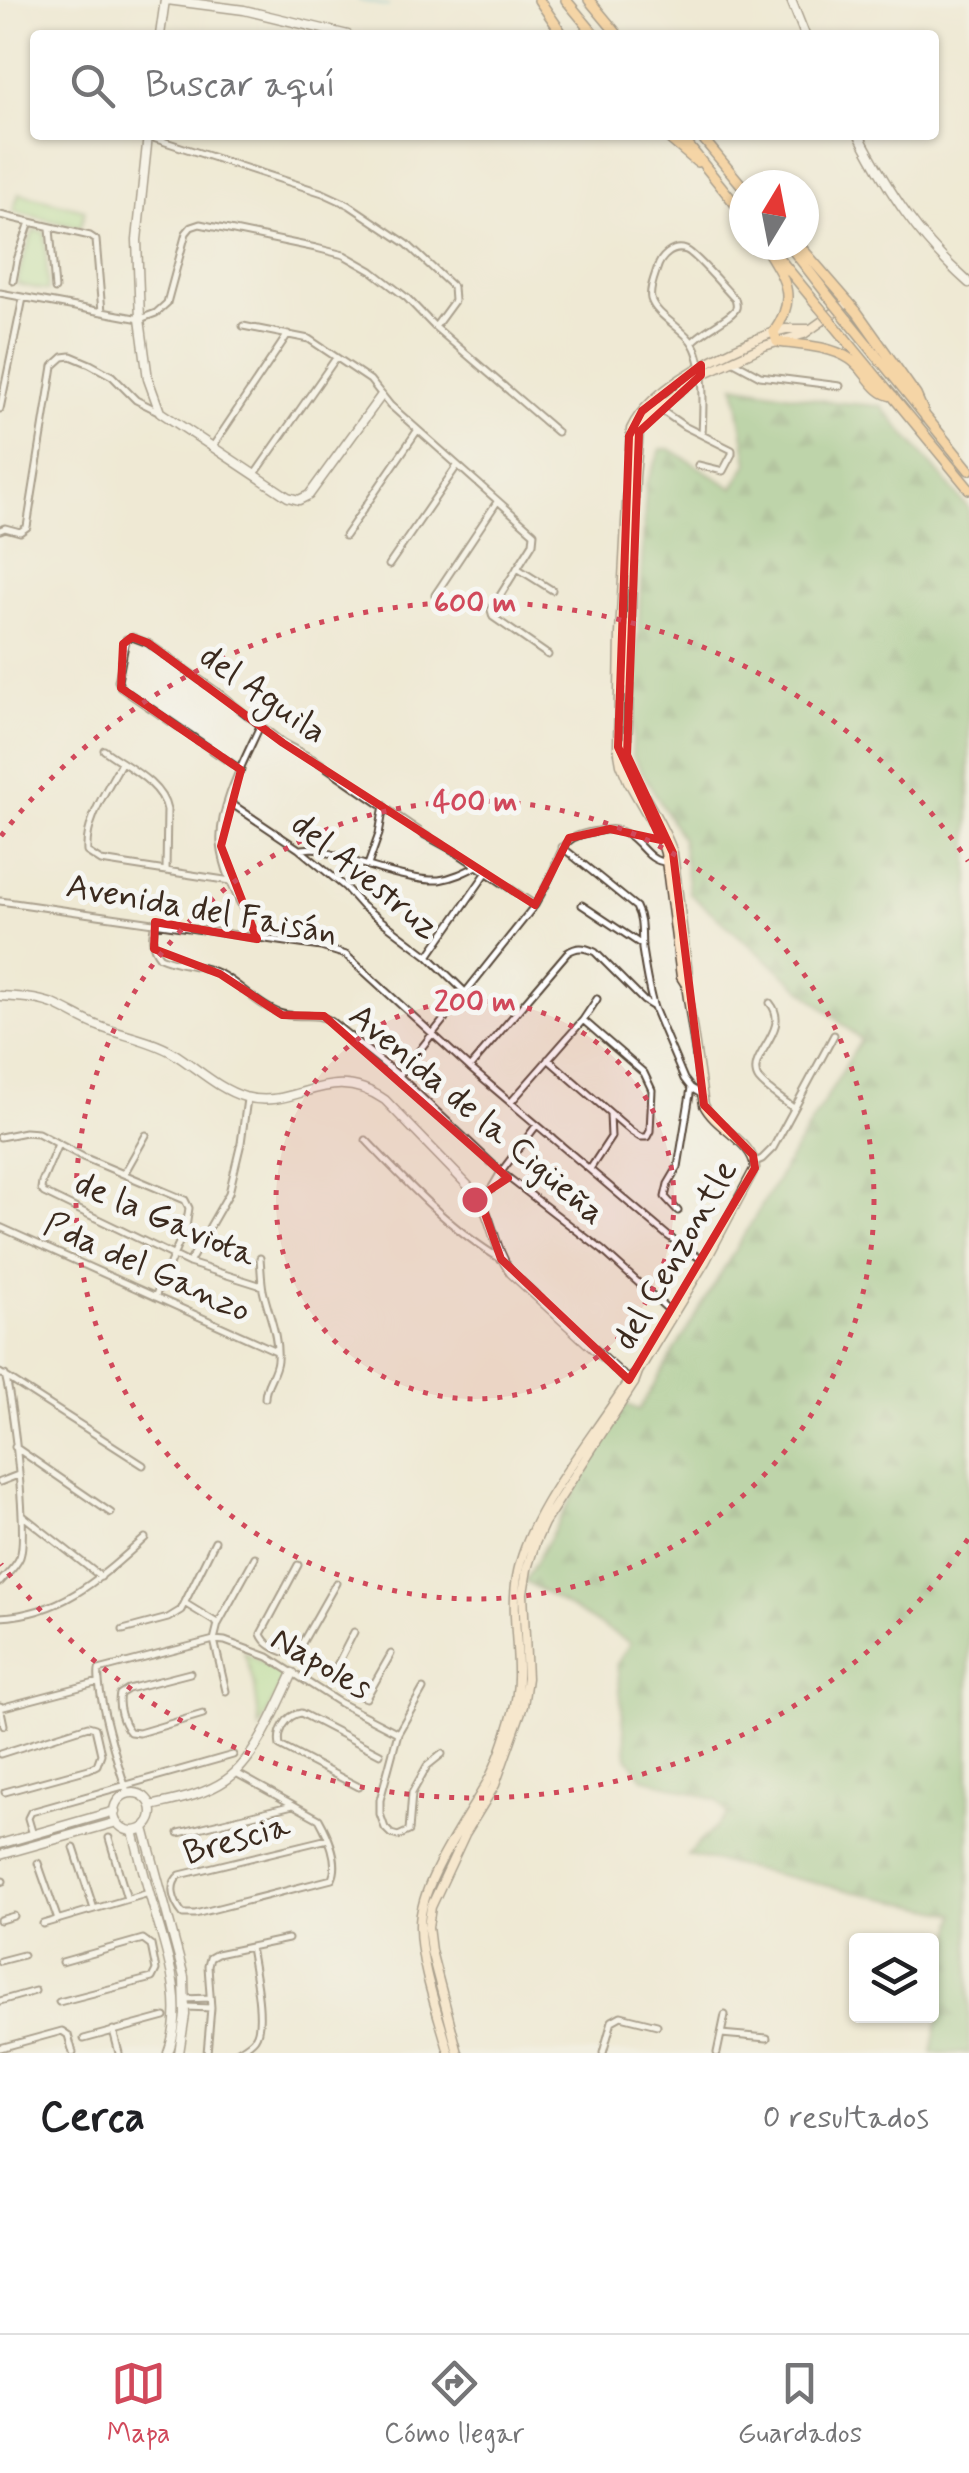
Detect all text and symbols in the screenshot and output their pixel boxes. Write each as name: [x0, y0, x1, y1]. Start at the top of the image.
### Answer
search box: [30, 30, 939, 140]
icon: search: [65, 58, 120, 113]
text: Buscar aquí: [145, 61, 336, 110]
north arrow: [729, 170, 819, 260]
text: 600 m: [434, 584, 516, 623]
street label: del Aguila: [188, 634, 336, 758]
text: 400 m: [433, 783, 517, 822]
street label: del Avestruz: [281, 803, 448, 950]
street label: Avenida del Faisán: [62, 863, 341, 956]
text: 200 m: [434, 983, 516, 1022]
street label: Avenida de la Cigüeña: [339, 993, 615, 1236]
street label: del Cenzontle: [603, 1152, 749, 1358]
street label: de la Gaviota: [68, 1161, 264, 1279]
centre of rings: [457, 1182, 493, 1218]
street label: Pda del Ganzo: [36, 1202, 258, 1334]
street label: Napoles: [262, 1616, 380, 1711]
street label: Brescia: [178, 1803, 296, 1877]
map controls: [849, 1933, 939, 2023]
button: layers: [849, 1933, 939, 2023]
text: Cerca: [40, 2091, 145, 2146]
text: 0 resultados: [763, 2097, 929, 2139]
tab: Mapa: [107, 2356, 171, 2453]
tab: Cómo llegar: [384, 2356, 524, 2453]
tab: Guardados: [738, 2356, 862, 2453]

